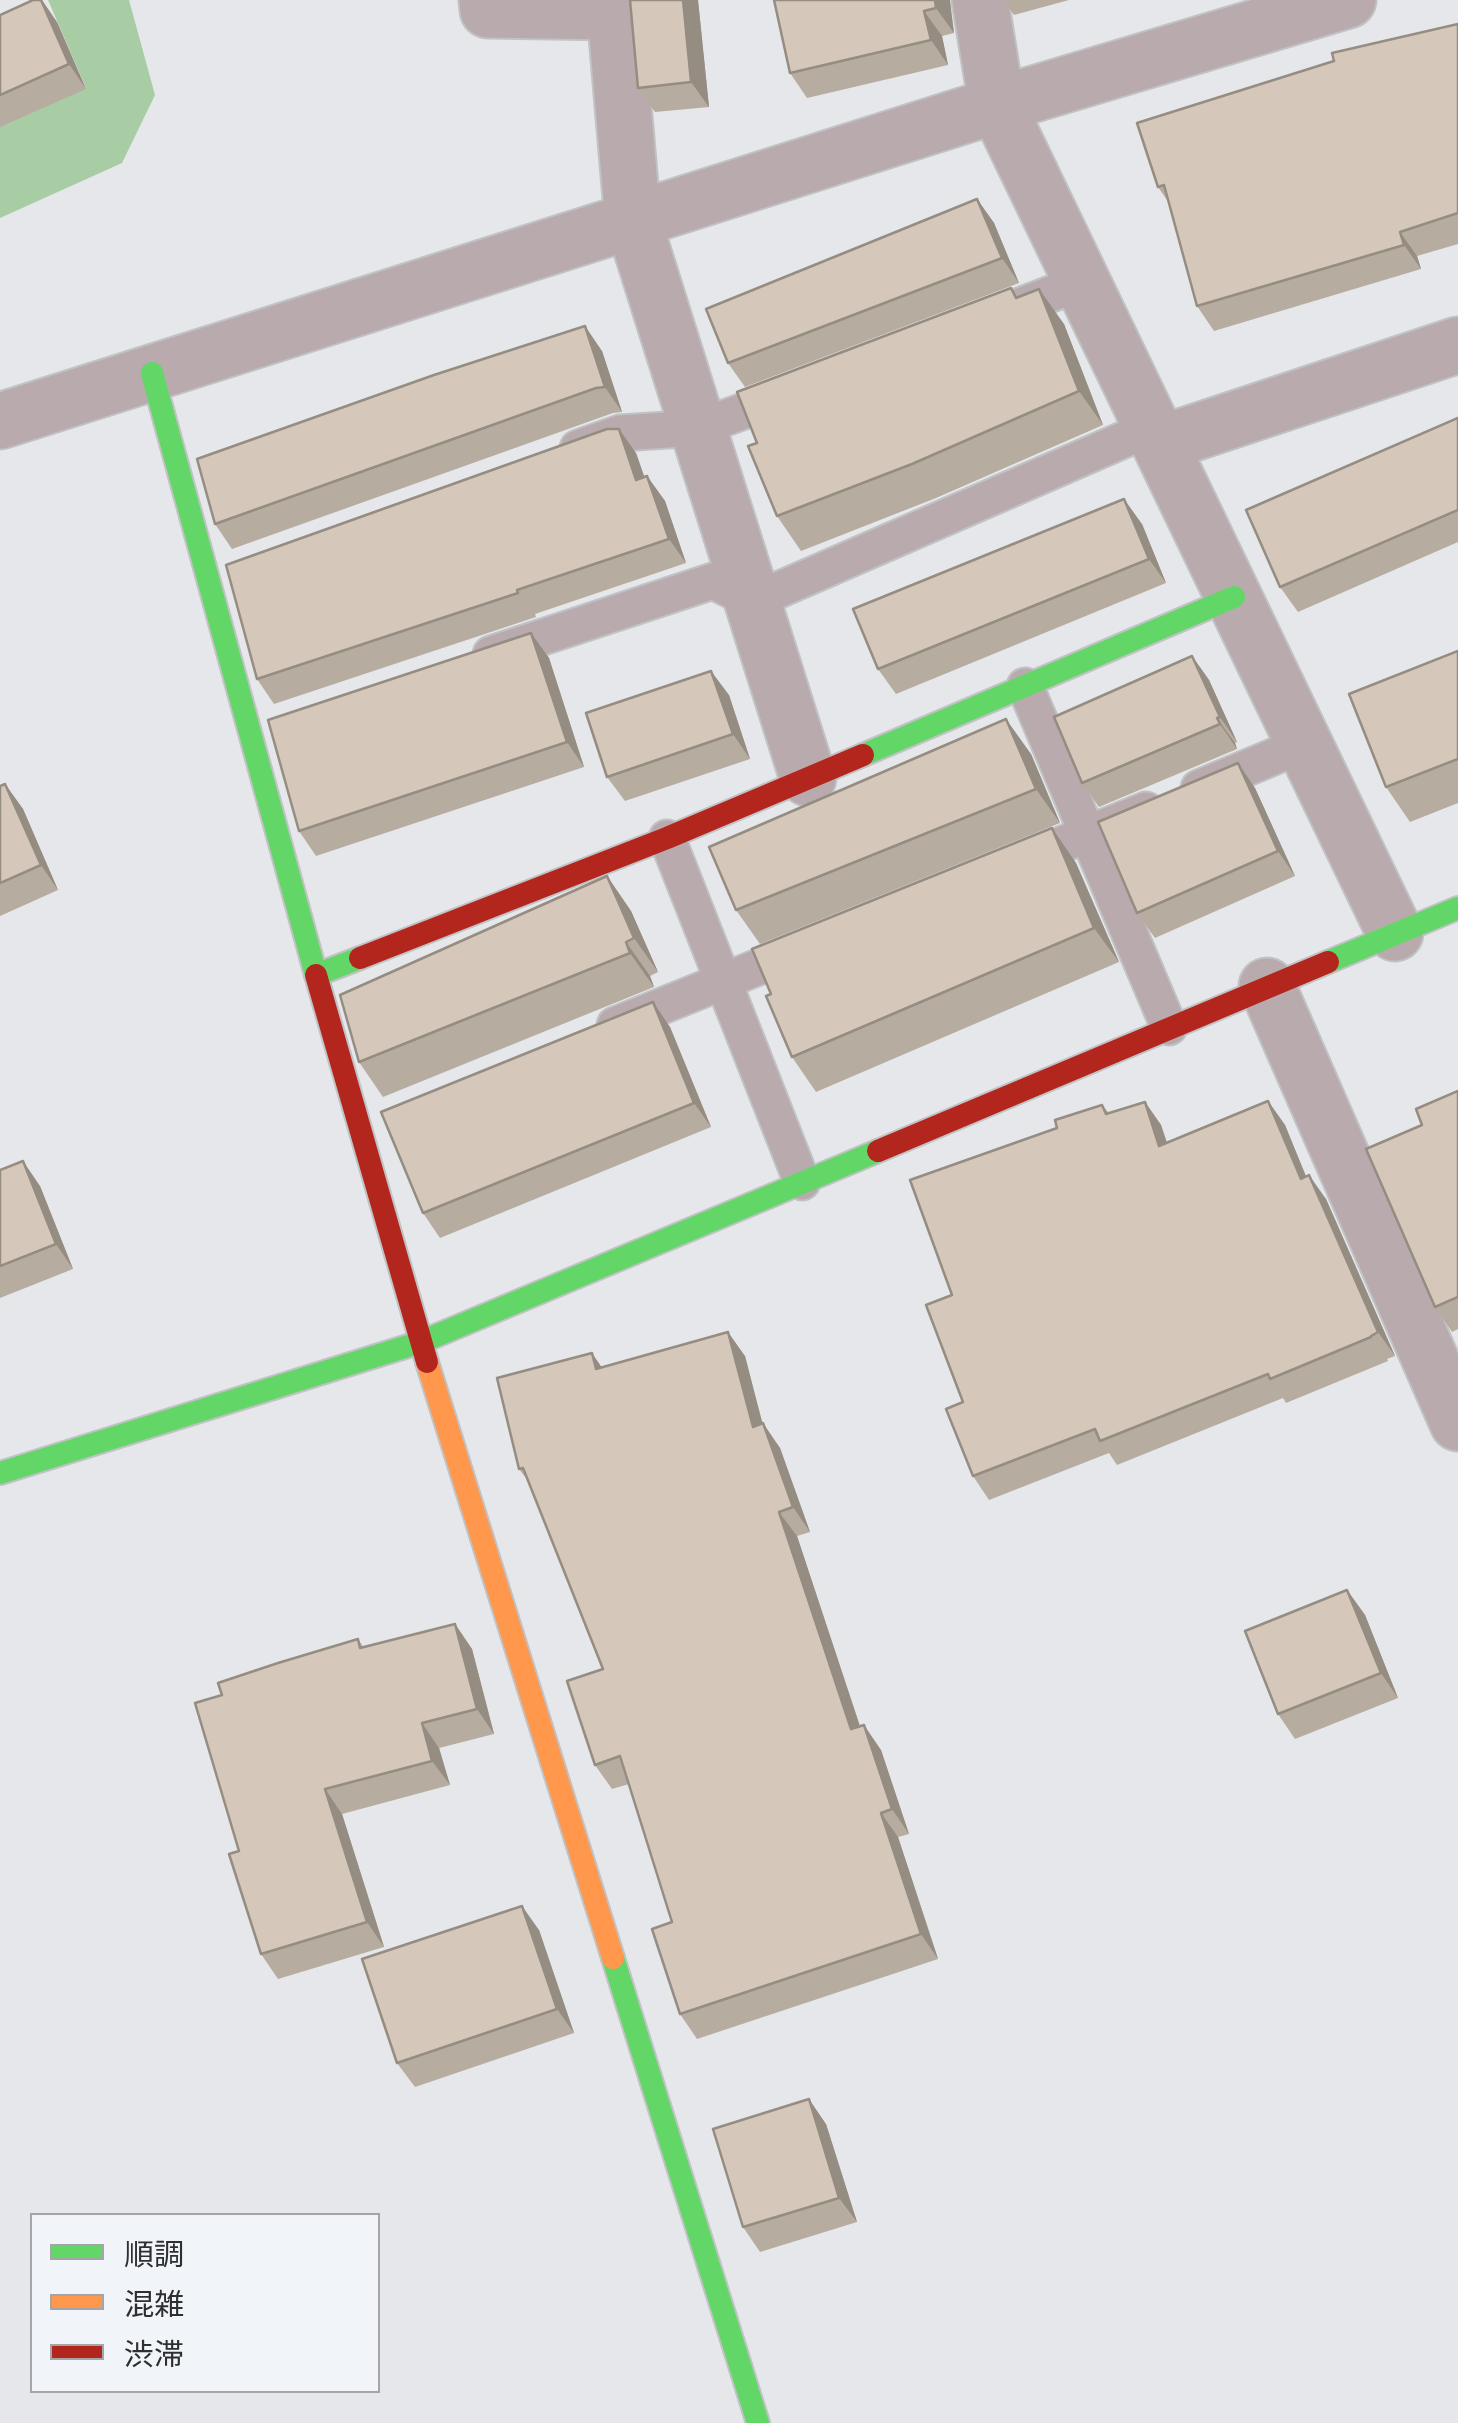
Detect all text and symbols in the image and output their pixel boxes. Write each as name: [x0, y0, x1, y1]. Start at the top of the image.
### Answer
legend: [30, 2213, 380, 2393]
text: 順調: [124, 2235, 184, 2271]
text: 混雑: [124, 2285, 184, 2321]
text: 渋滞: [124, 2335, 184, 2371]

